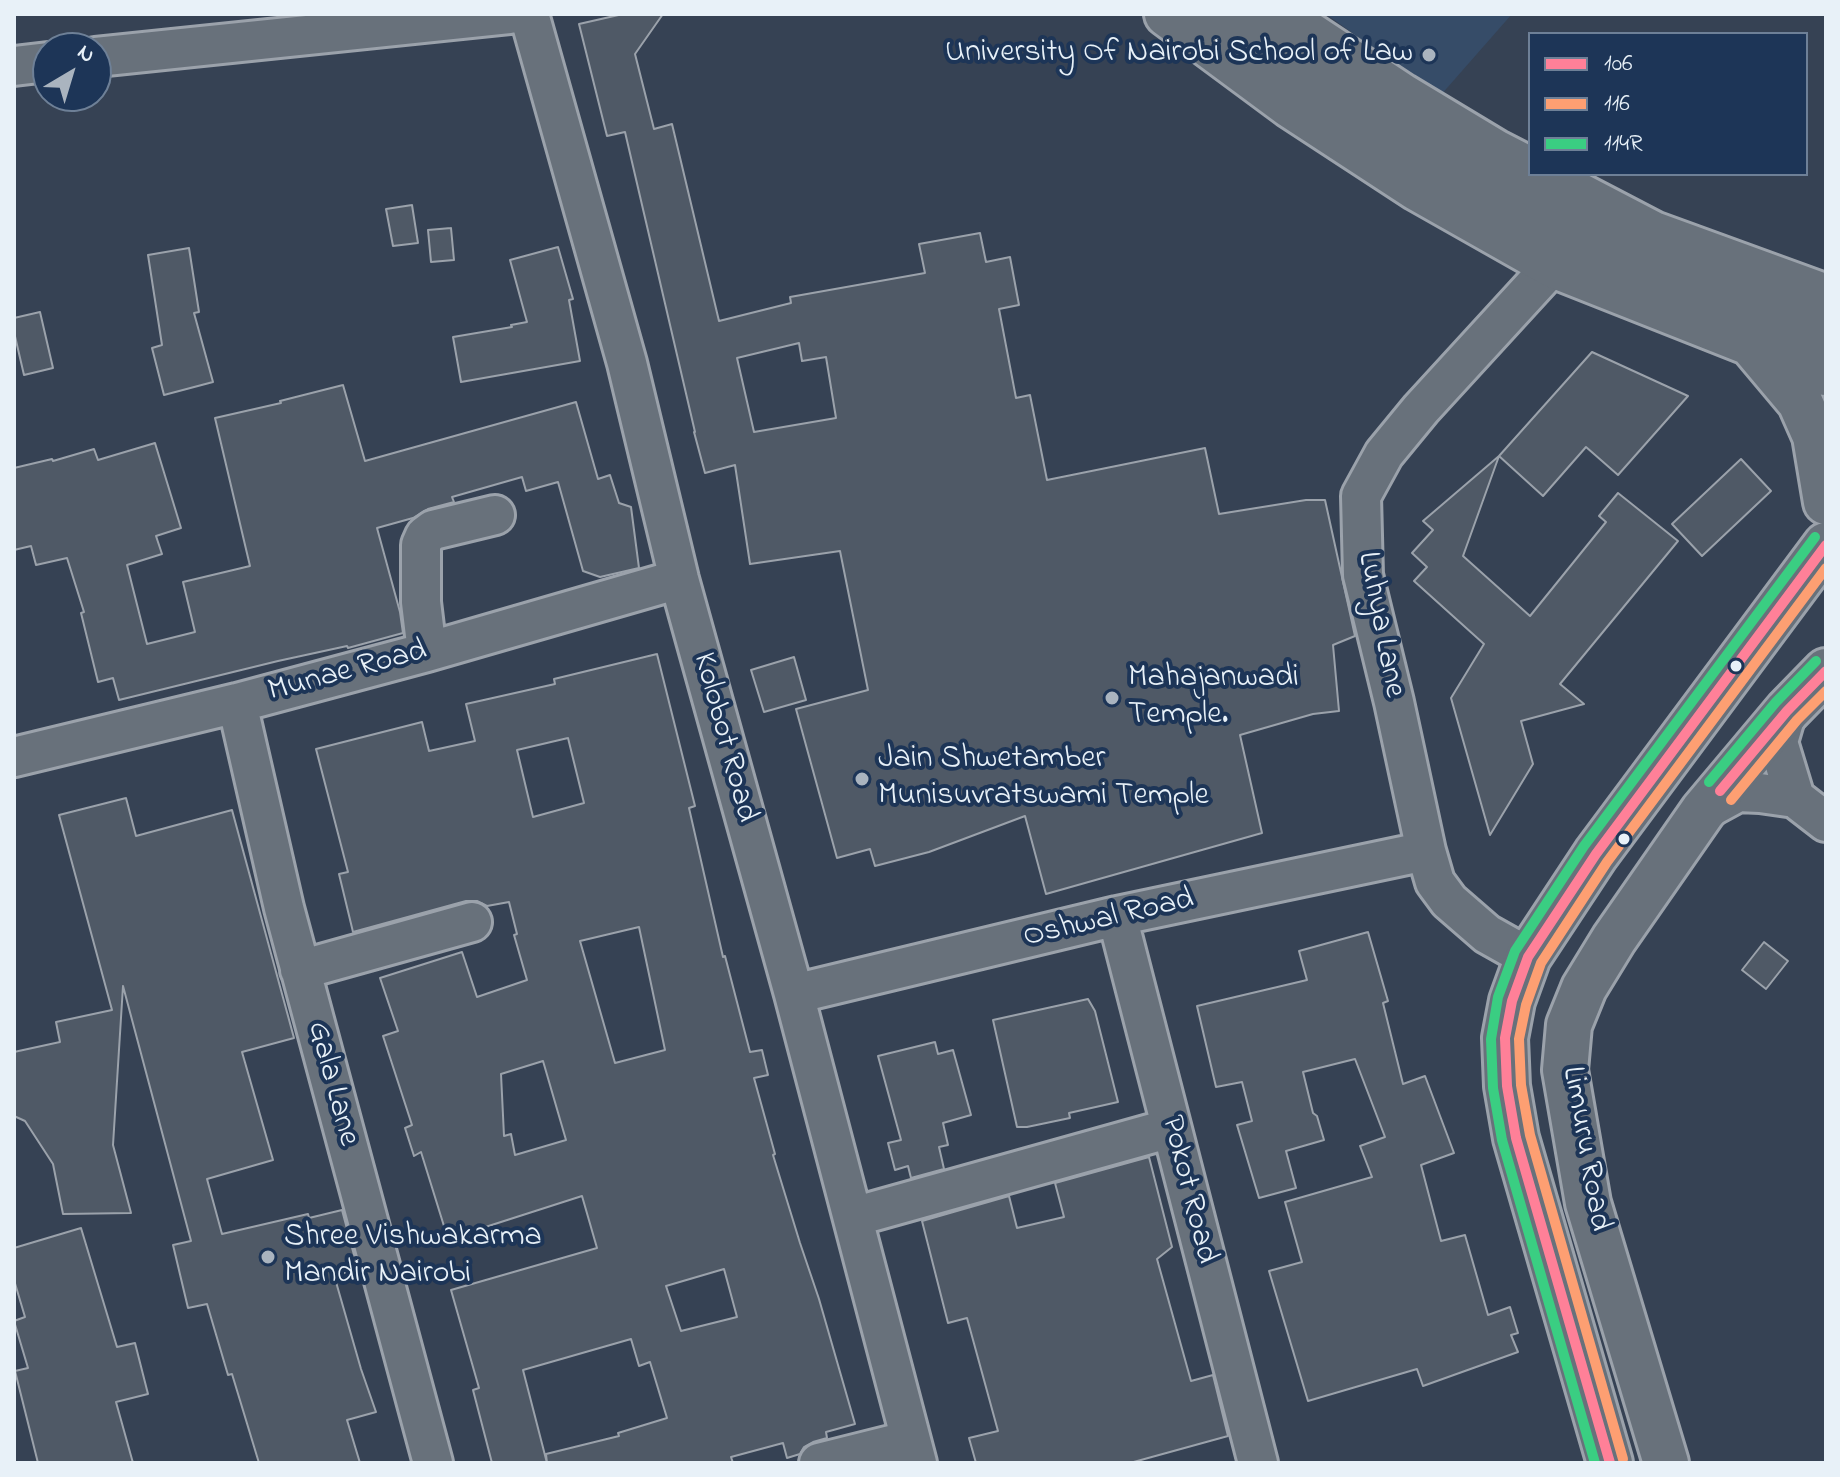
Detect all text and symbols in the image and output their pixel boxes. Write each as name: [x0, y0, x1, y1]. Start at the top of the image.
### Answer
north arrow: [32, 32, 112, 112]
legend: [1528, 32, 1808, 176]
place label: University Of Nairobi School of Law: [945, 36, 1413, 74]
text: N: [70, 37, 101, 72]
marker: University Of Nairobi School of Law: [1420, 46, 1438, 64]
text: 106: [1604, 47, 1633, 82]
text: 116: [1604, 87, 1630, 122]
text: 114R: [1604, 127, 1642, 162]
street label: Luhya Lane: [1346, 549, 1412, 701]
street label: Munae Road: [264, 633, 432, 713]
street label: Kolobot Road: [682, 649, 764, 827]
unlabelled marker: [1728, 658, 1744, 674]
place label: Mahajanwadi Temple.: [1128, 661, 1299, 736]
marker: Mahajanwadi Temple.: [1103, 689, 1121, 707]
place label: Jain Shwetamber Munisuvratswami Temple: [878, 742, 1209, 817]
marker: Jain Shwetamber Munisuvratswami Temple: [853, 770, 871, 788]
unlabelled marker: [1616, 831, 1632, 847]
street label: Oshwal Road: [1020, 882, 1198, 958]
street label: Gala Lane: [296, 1018, 366, 1150]
street label: Limuru Road: [1551, 1064, 1617, 1234]
street label: Pokot Road: [1150, 1112, 1224, 1268]
place label: Shree Vishwakarma Mandir Nairobi: [284, 1220, 542, 1295]
marker: Shree Vishwakarma Mandir Nairobi: [259, 1248, 277, 1266]

